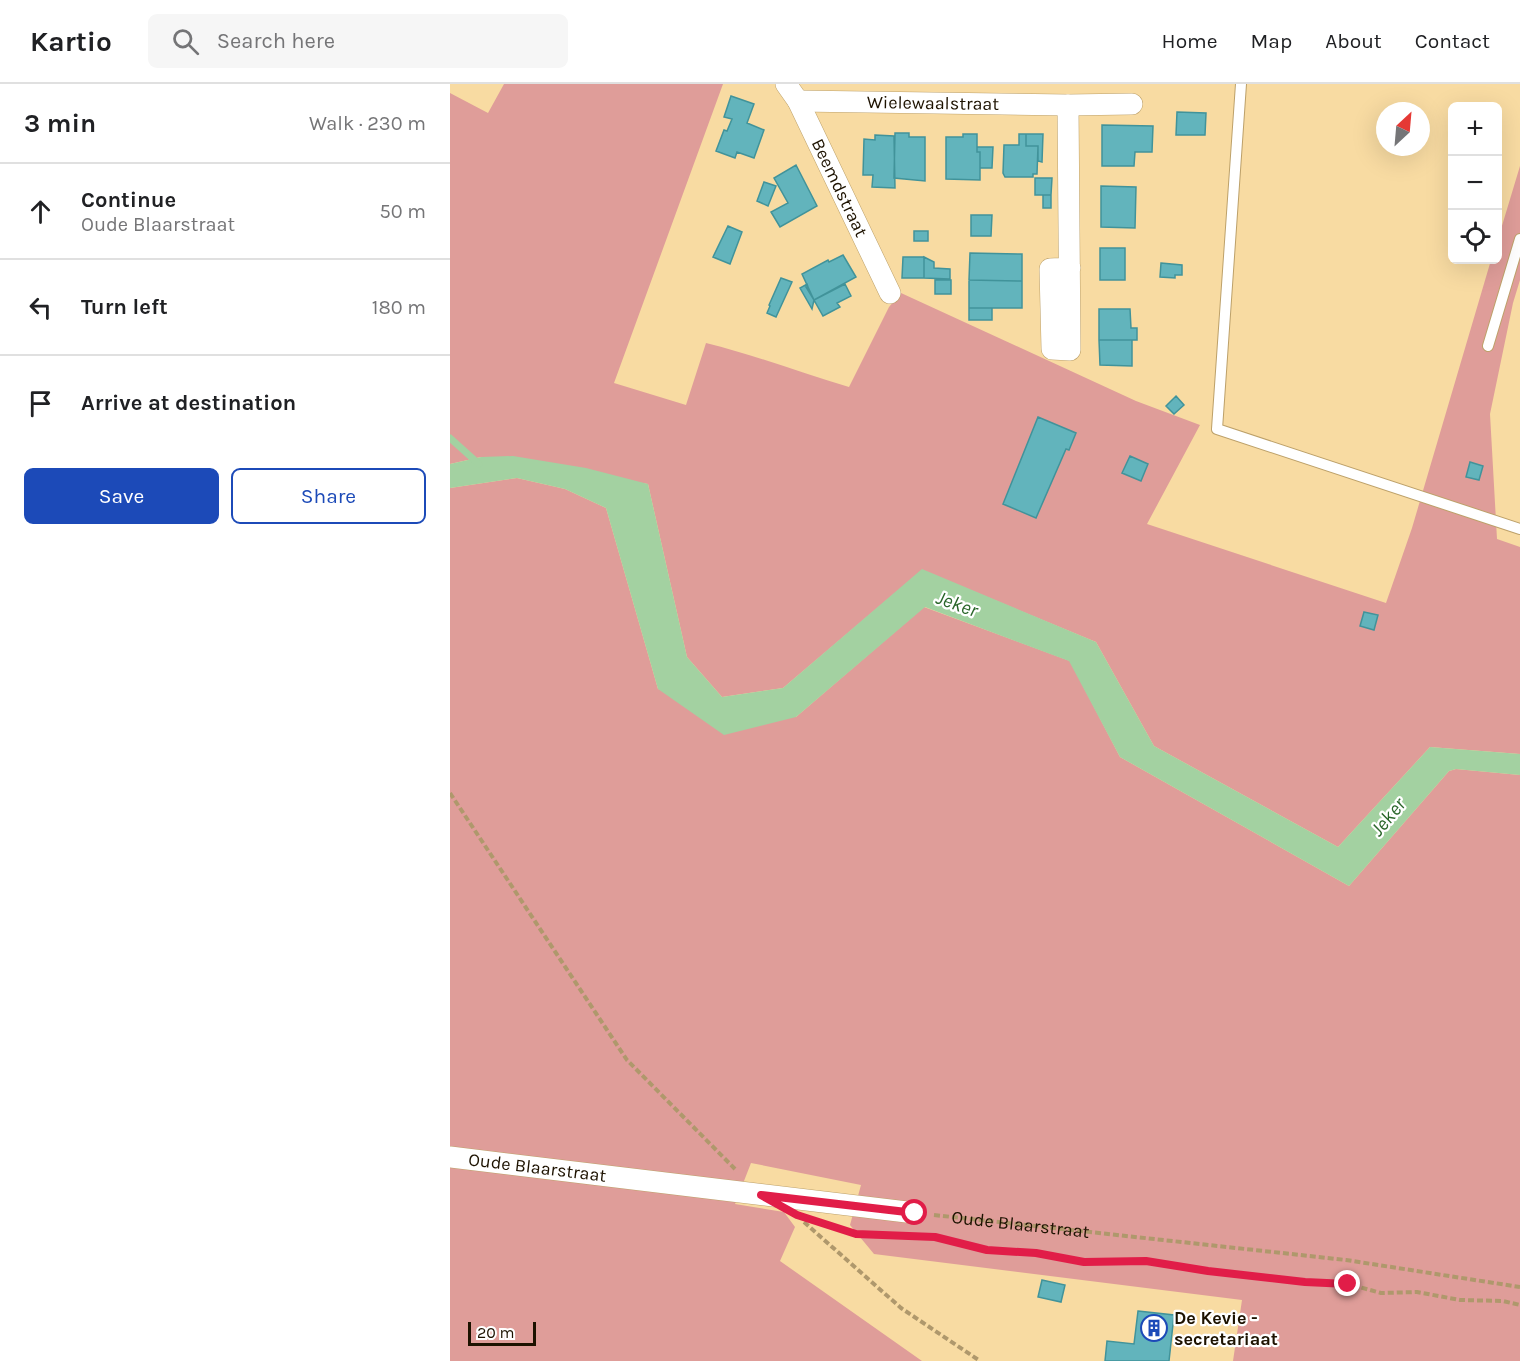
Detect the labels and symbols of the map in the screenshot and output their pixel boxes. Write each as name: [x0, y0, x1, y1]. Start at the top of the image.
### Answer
street label: Wielewaalstraat: [867, 91, 1000, 115]
north arrow: [1376, 102, 1430, 156]
street label: Beemdstraat: [807, 135, 873, 241]
water label: Jeker: [933, 586, 982, 623]
water label: Jeker: [1365, 792, 1411, 841]
street label: Oude Blaarstraat: [467, 1148, 608, 1187]
route start: [901, 1199, 927, 1225]
street label: Oude Blaarstraat: [950, 1206, 1091, 1243]
route end: [1334, 1270, 1360, 1296]
place label: De Kevie - secretariaat: [1174, 1307, 1278, 1350]
building icon: De Kevie - secretariaat: [1139, 1313, 1169, 1343]
scale bar: [468, 1319, 536, 1346]

